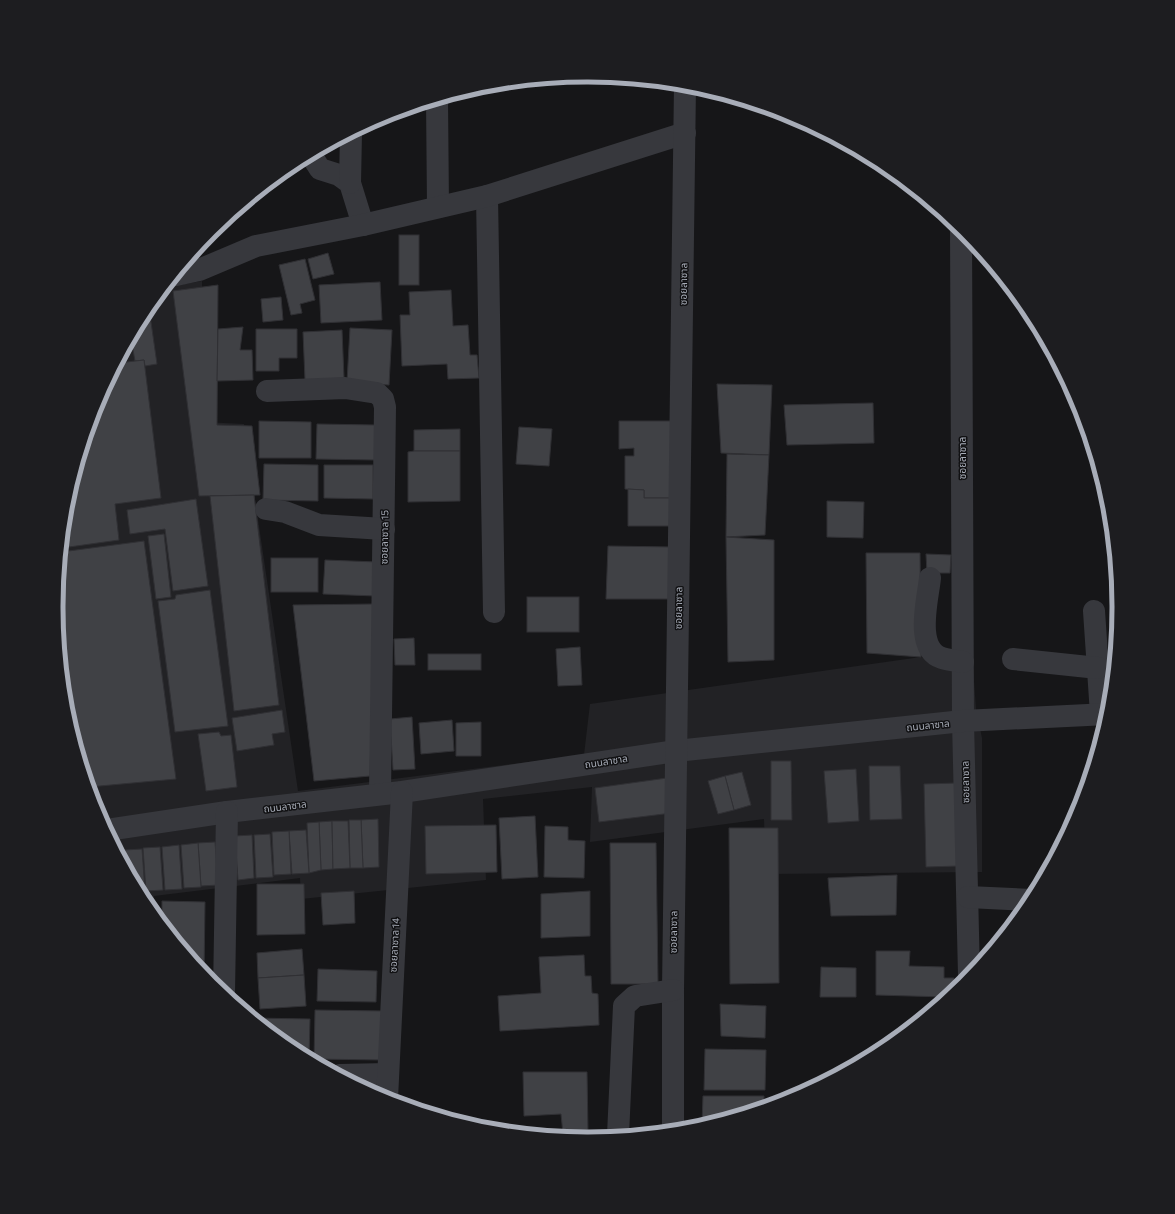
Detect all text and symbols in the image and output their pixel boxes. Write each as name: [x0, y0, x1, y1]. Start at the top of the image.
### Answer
street label: ซอยลาซาล: [677, 263, 689, 305]
street label: ซอยลาซาล: [956, 437, 968, 479]
street label: ซอยลาซาล 15: [378, 510, 390, 564]
street label: ซอยลาซาล: [672, 587, 684, 629]
street label: ถนนลาซาล: [906, 717, 950, 733]
street label: ถนนลาซาล: [584, 752, 628, 770]
street label: ซอยลาซาล: [959, 761, 971, 803]
street label: ถนนลาซาล: [263, 797, 307, 815]
street label: ซอยลาซาล: [667, 911, 679, 953]
street label: ซอยลาซาล 14: [387, 917, 401, 973]

